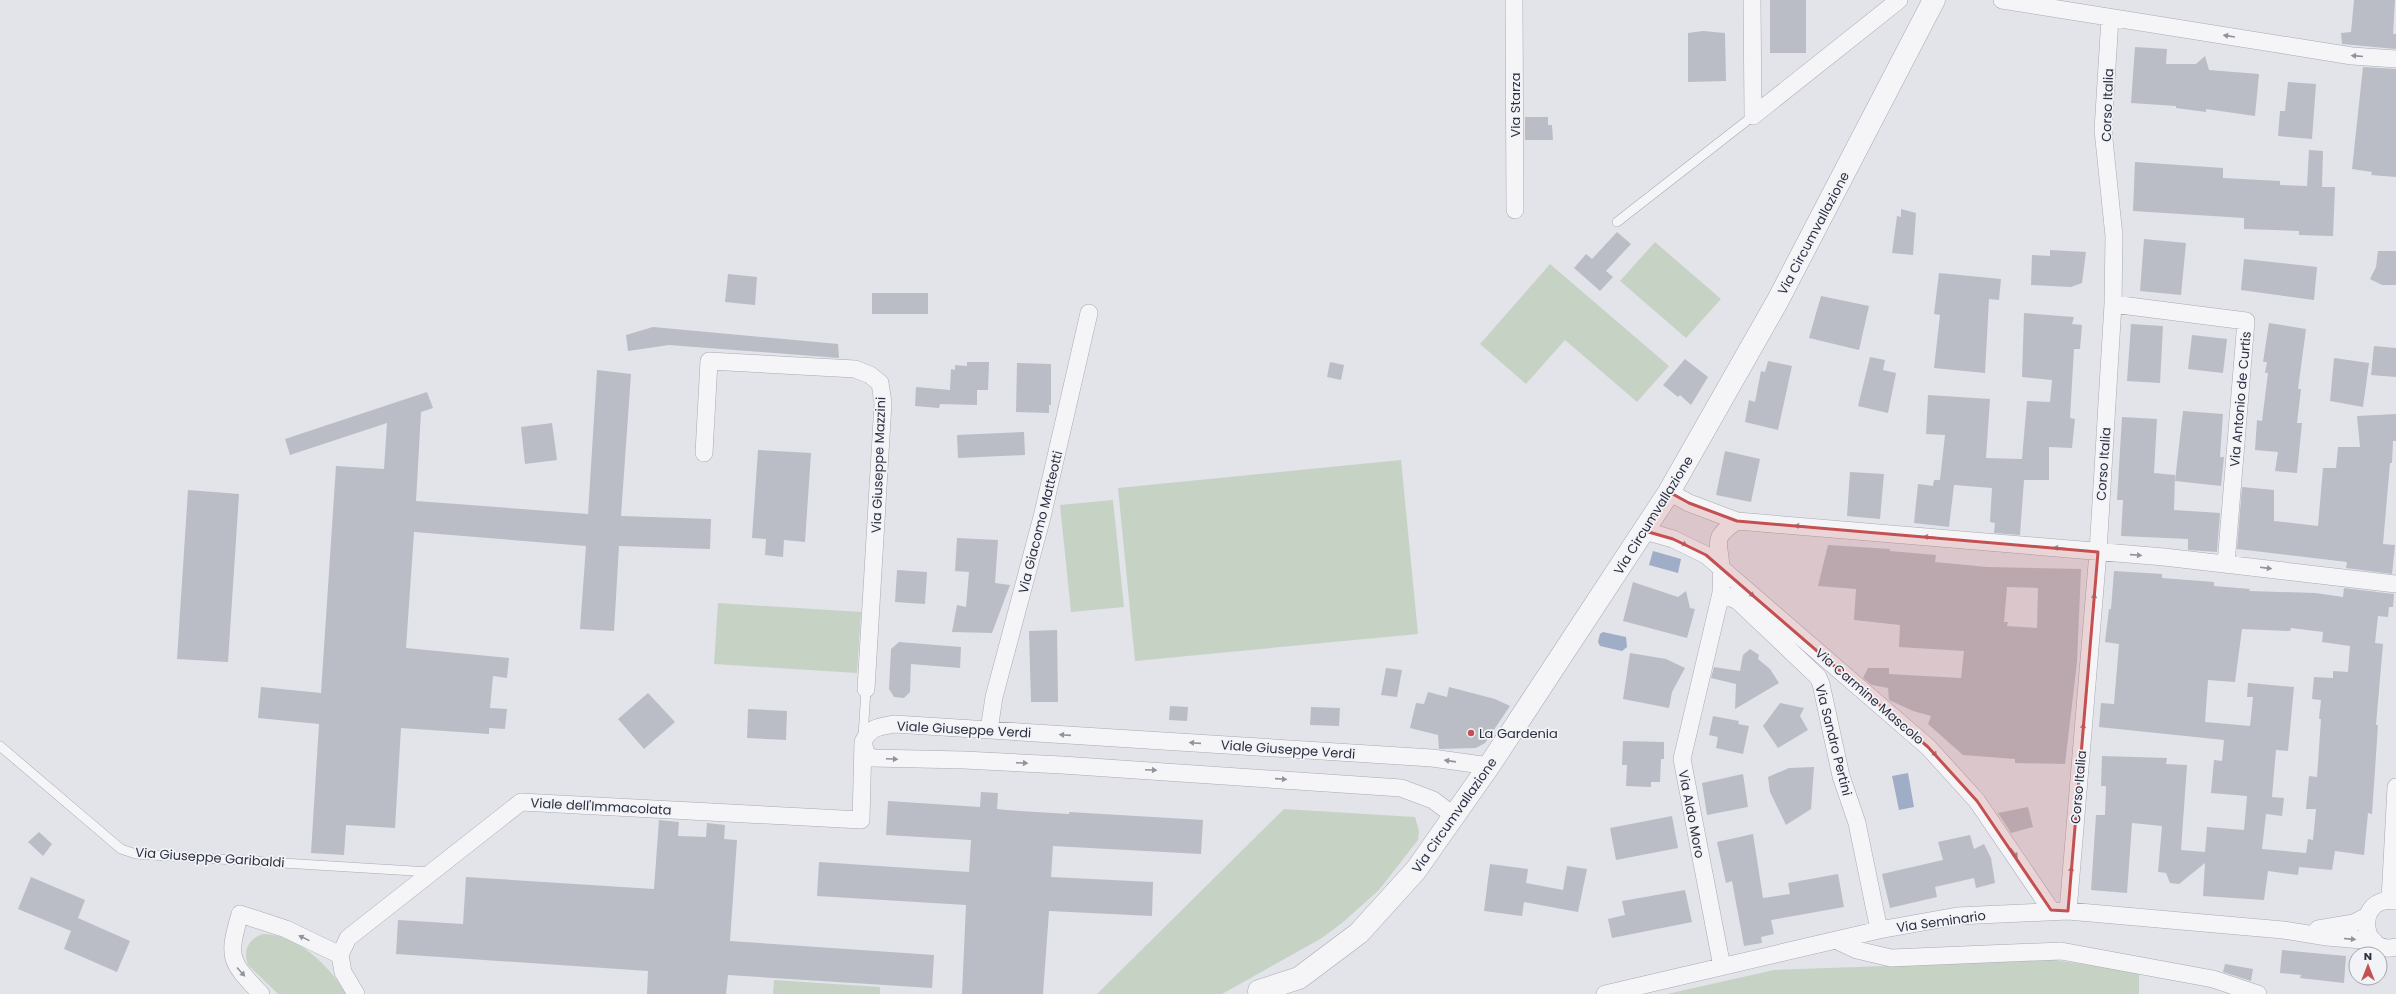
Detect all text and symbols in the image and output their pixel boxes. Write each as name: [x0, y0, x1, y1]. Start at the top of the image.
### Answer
one-way arrow: [2223, 33, 2235, 39]
one-way arrow: [2351, 52, 2363, 59]
street label: Corso Italia: [2097, 68, 2118, 142]
street label: Via Starza: [1506, 73, 1525, 137]
street label: Via Circumvallazione: [1773, 168, 1854, 298]
street label: Via Antonio de Curtis: [2225, 330, 2256, 468]
street label: Via Giuseppe Mazzini: [867, 397, 890, 533]
street label: Corso Italia: [2091, 427, 2116, 501]
street label: Via Giacomo Matteotti: [1014, 449, 1067, 595]
street label: Via Circumvallazione: [1609, 452, 1698, 578]
one-way arrow: [1794, 523, 1806, 530]
one-way arrow: [1923, 534, 1935, 541]
one-way arrow: [1676, 540, 1687, 546]
one-way arrow: [2053, 545, 2065, 552]
one-way arrow: [2130, 551, 2142, 558]
one-way arrow: [2260, 565, 2272, 572]
one-way arrow: [1745, 588, 1756, 597]
one-way arrow: [2090, 593, 2097, 605]
street label: Via Carmine Mascolo: [1811, 644, 1928, 749]
street label: Via Sandro Pertini: [1810, 682, 1857, 798]
street label: Viale Giuseppe Verdi: [896, 716, 1032, 743]
one-way arrow: [2080, 723, 2087, 735]
place label: La Gardenia: [1479, 724, 1558, 743]
marker: La Gardenia: [1466, 728, 1476, 738]
one-way arrow: [1059, 731, 1071, 738]
street label: Viale Giuseppe Verdi: [1220, 735, 1356, 764]
one-way arrow: [1189, 739, 1201, 746]
one-way arrow: [1928, 747, 1937, 757]
street label: Corso Italia: [2066, 750, 2091, 825]
street label: Via Circumvallazione: [1407, 754, 1501, 877]
one-way arrow: [886, 756, 899, 762]
one-way arrow: [1444, 758, 1456, 764]
one-way arrow: [1015, 760, 1028, 767]
one-way arrow: [1145, 767, 1157, 774]
street label: Via Aldo Moro: [1674, 768, 1709, 860]
one-way arrow: [1275, 776, 1287, 783]
street label: Viale dell'Immacolata: [530, 793, 672, 820]
street label: Via Giuseppe Garibaldi: [135, 843, 285, 872]
one-way arrow: [2010, 848, 2018, 858]
one-way arrow: [2068, 866, 2075, 878]
street label: Via Seminario: [1895, 906, 1987, 937]
one-way arrow: [299, 935, 310, 941]
one-way arrow: [2344, 936, 2356, 943]
north arrow: [2348, 946, 2388, 986]
text: N: [2364, 948, 2372, 964]
one-way arrow: [236, 968, 245, 977]

